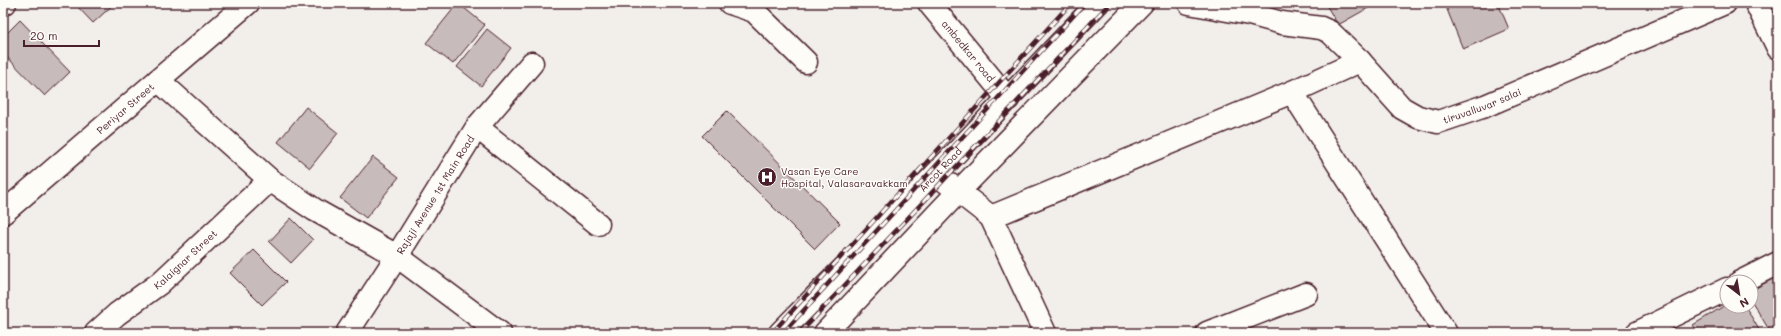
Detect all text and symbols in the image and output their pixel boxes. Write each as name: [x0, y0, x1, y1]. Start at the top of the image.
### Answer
street label: ambedkar road: [939, 17, 998, 85]
scale bar: [24, 22, 99, 48]
text: 20 m: [30, 27, 58, 43]
street label: Periyar Street: [93, 79, 157, 137]
street label: tiruvalluvar salai: [1441, 84, 1523, 127]
street label: Rajaji Avenue 1st Main Road: [393, 132, 477, 257]
street label: Arcot Road: [916, 144, 965, 195]
place label: Vasan Eye Care Hospital, Valasaravakkam: [781, 164, 908, 190]
hospital icon: Vasan Eye Care Hospital, Valasaravakkam: [756, 166, 778, 188]
street label: Kalaignar Street: [151, 226, 220, 292]
north arrow: [1719, 274, 1759, 314]
text: N: [1737, 294, 1752, 312]

